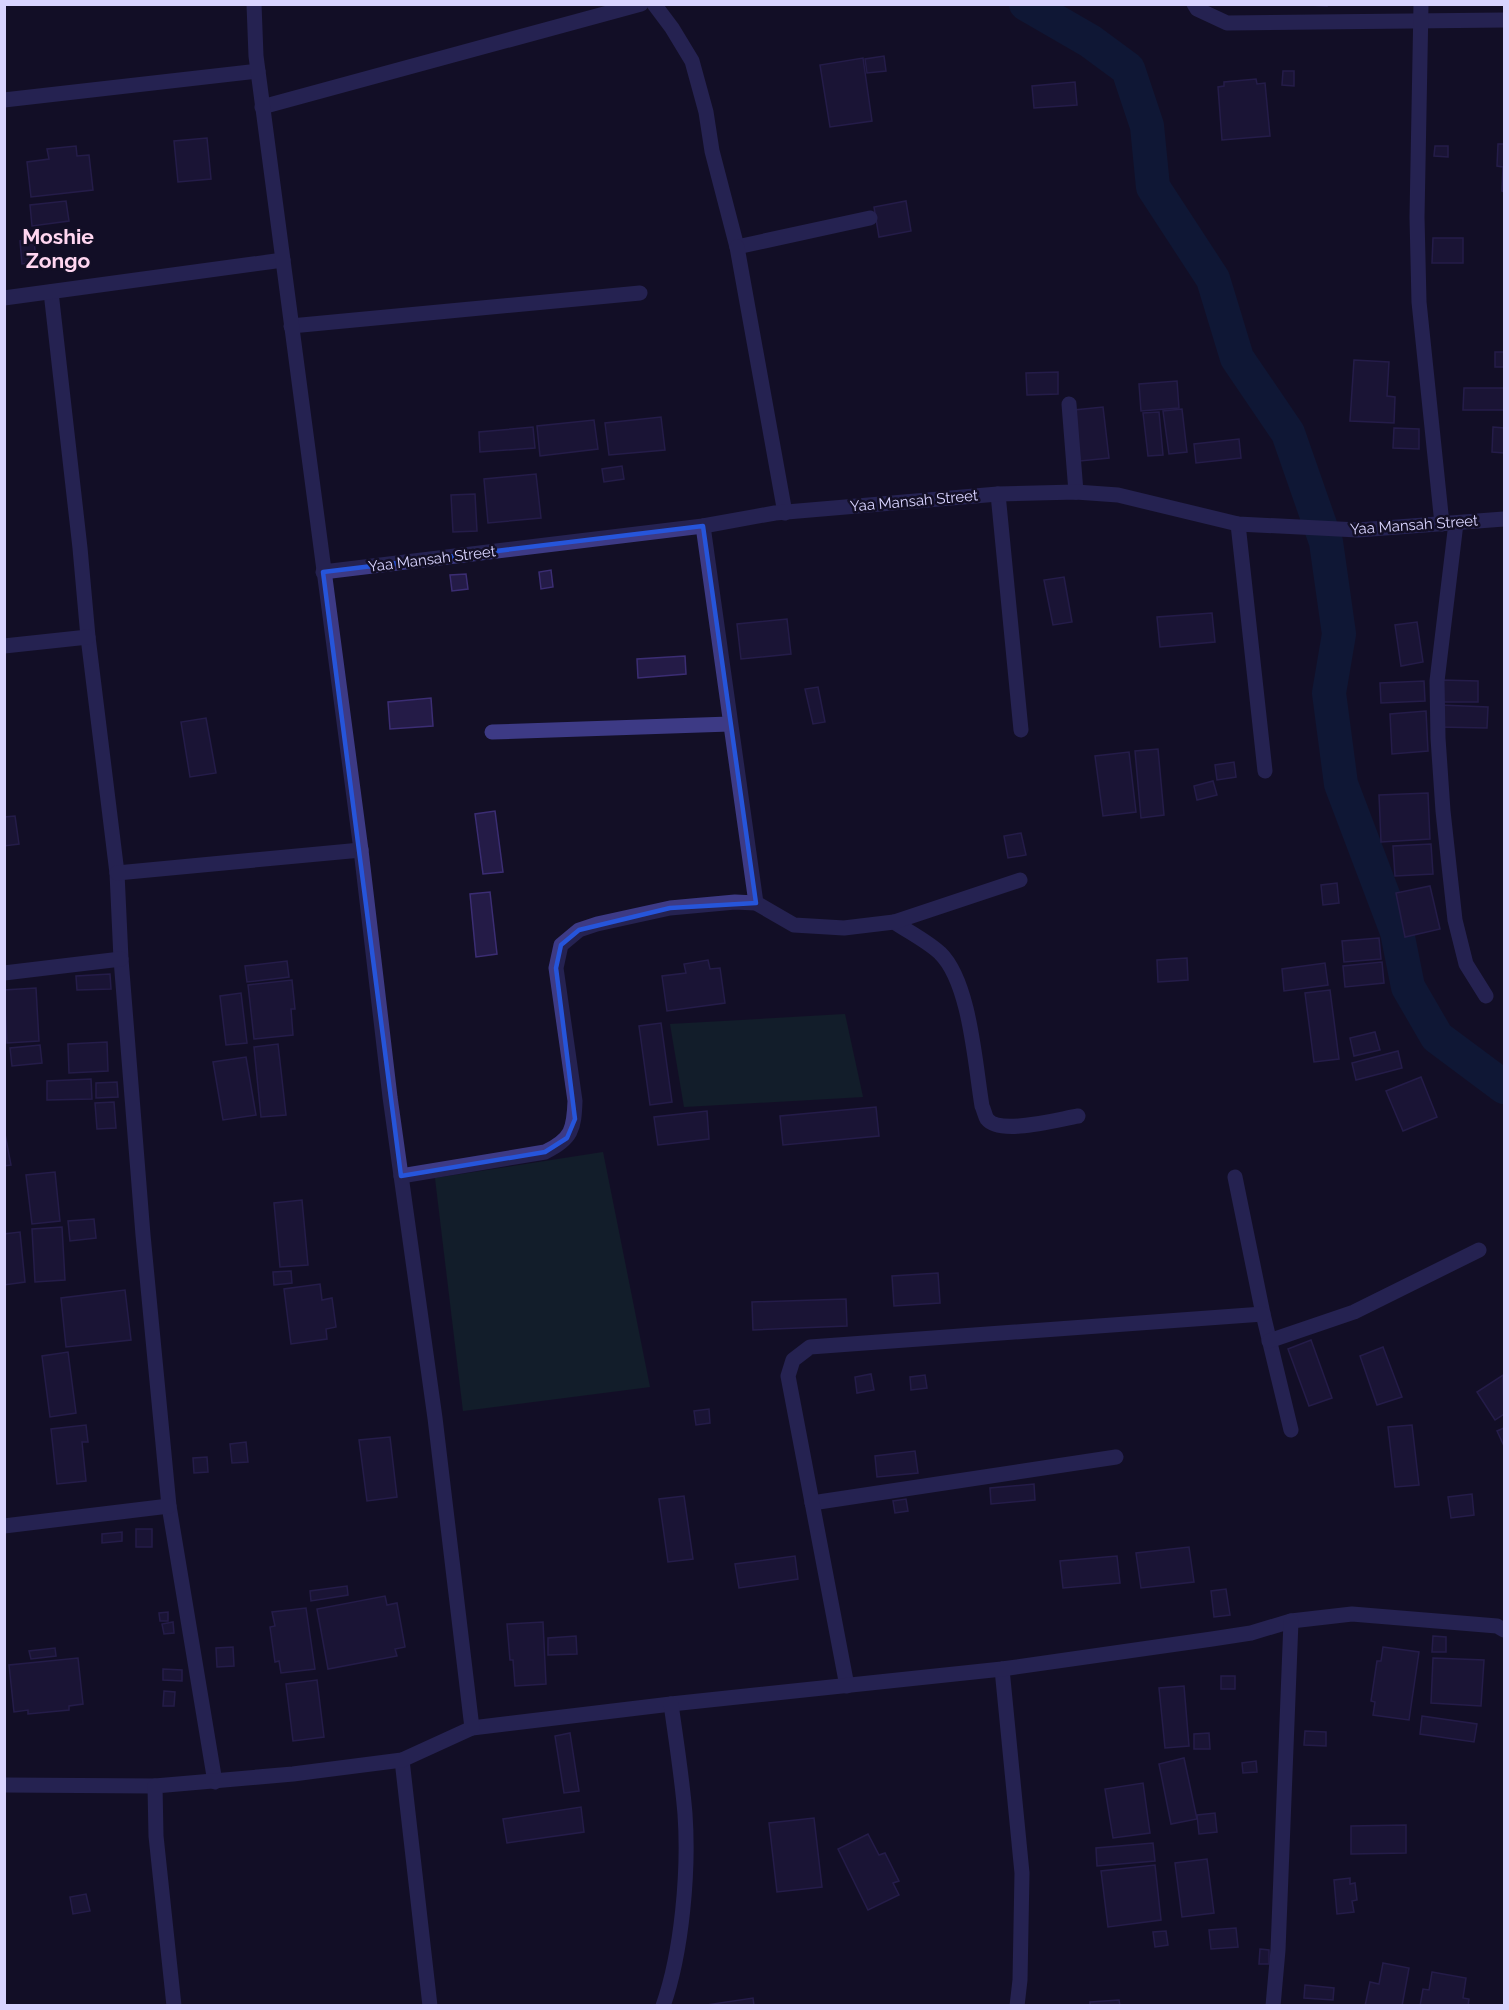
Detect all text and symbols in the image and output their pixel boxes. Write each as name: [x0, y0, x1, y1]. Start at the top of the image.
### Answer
district label: Moshie Zongo: [22, 224, 94, 273]
street label: Yaa Mansah Street: [849, 486, 979, 516]
street label: Yaa Mansah Street: [1349, 512, 1479, 538]
street label: Yaa Mansah Street: [367, 542, 497, 576]

